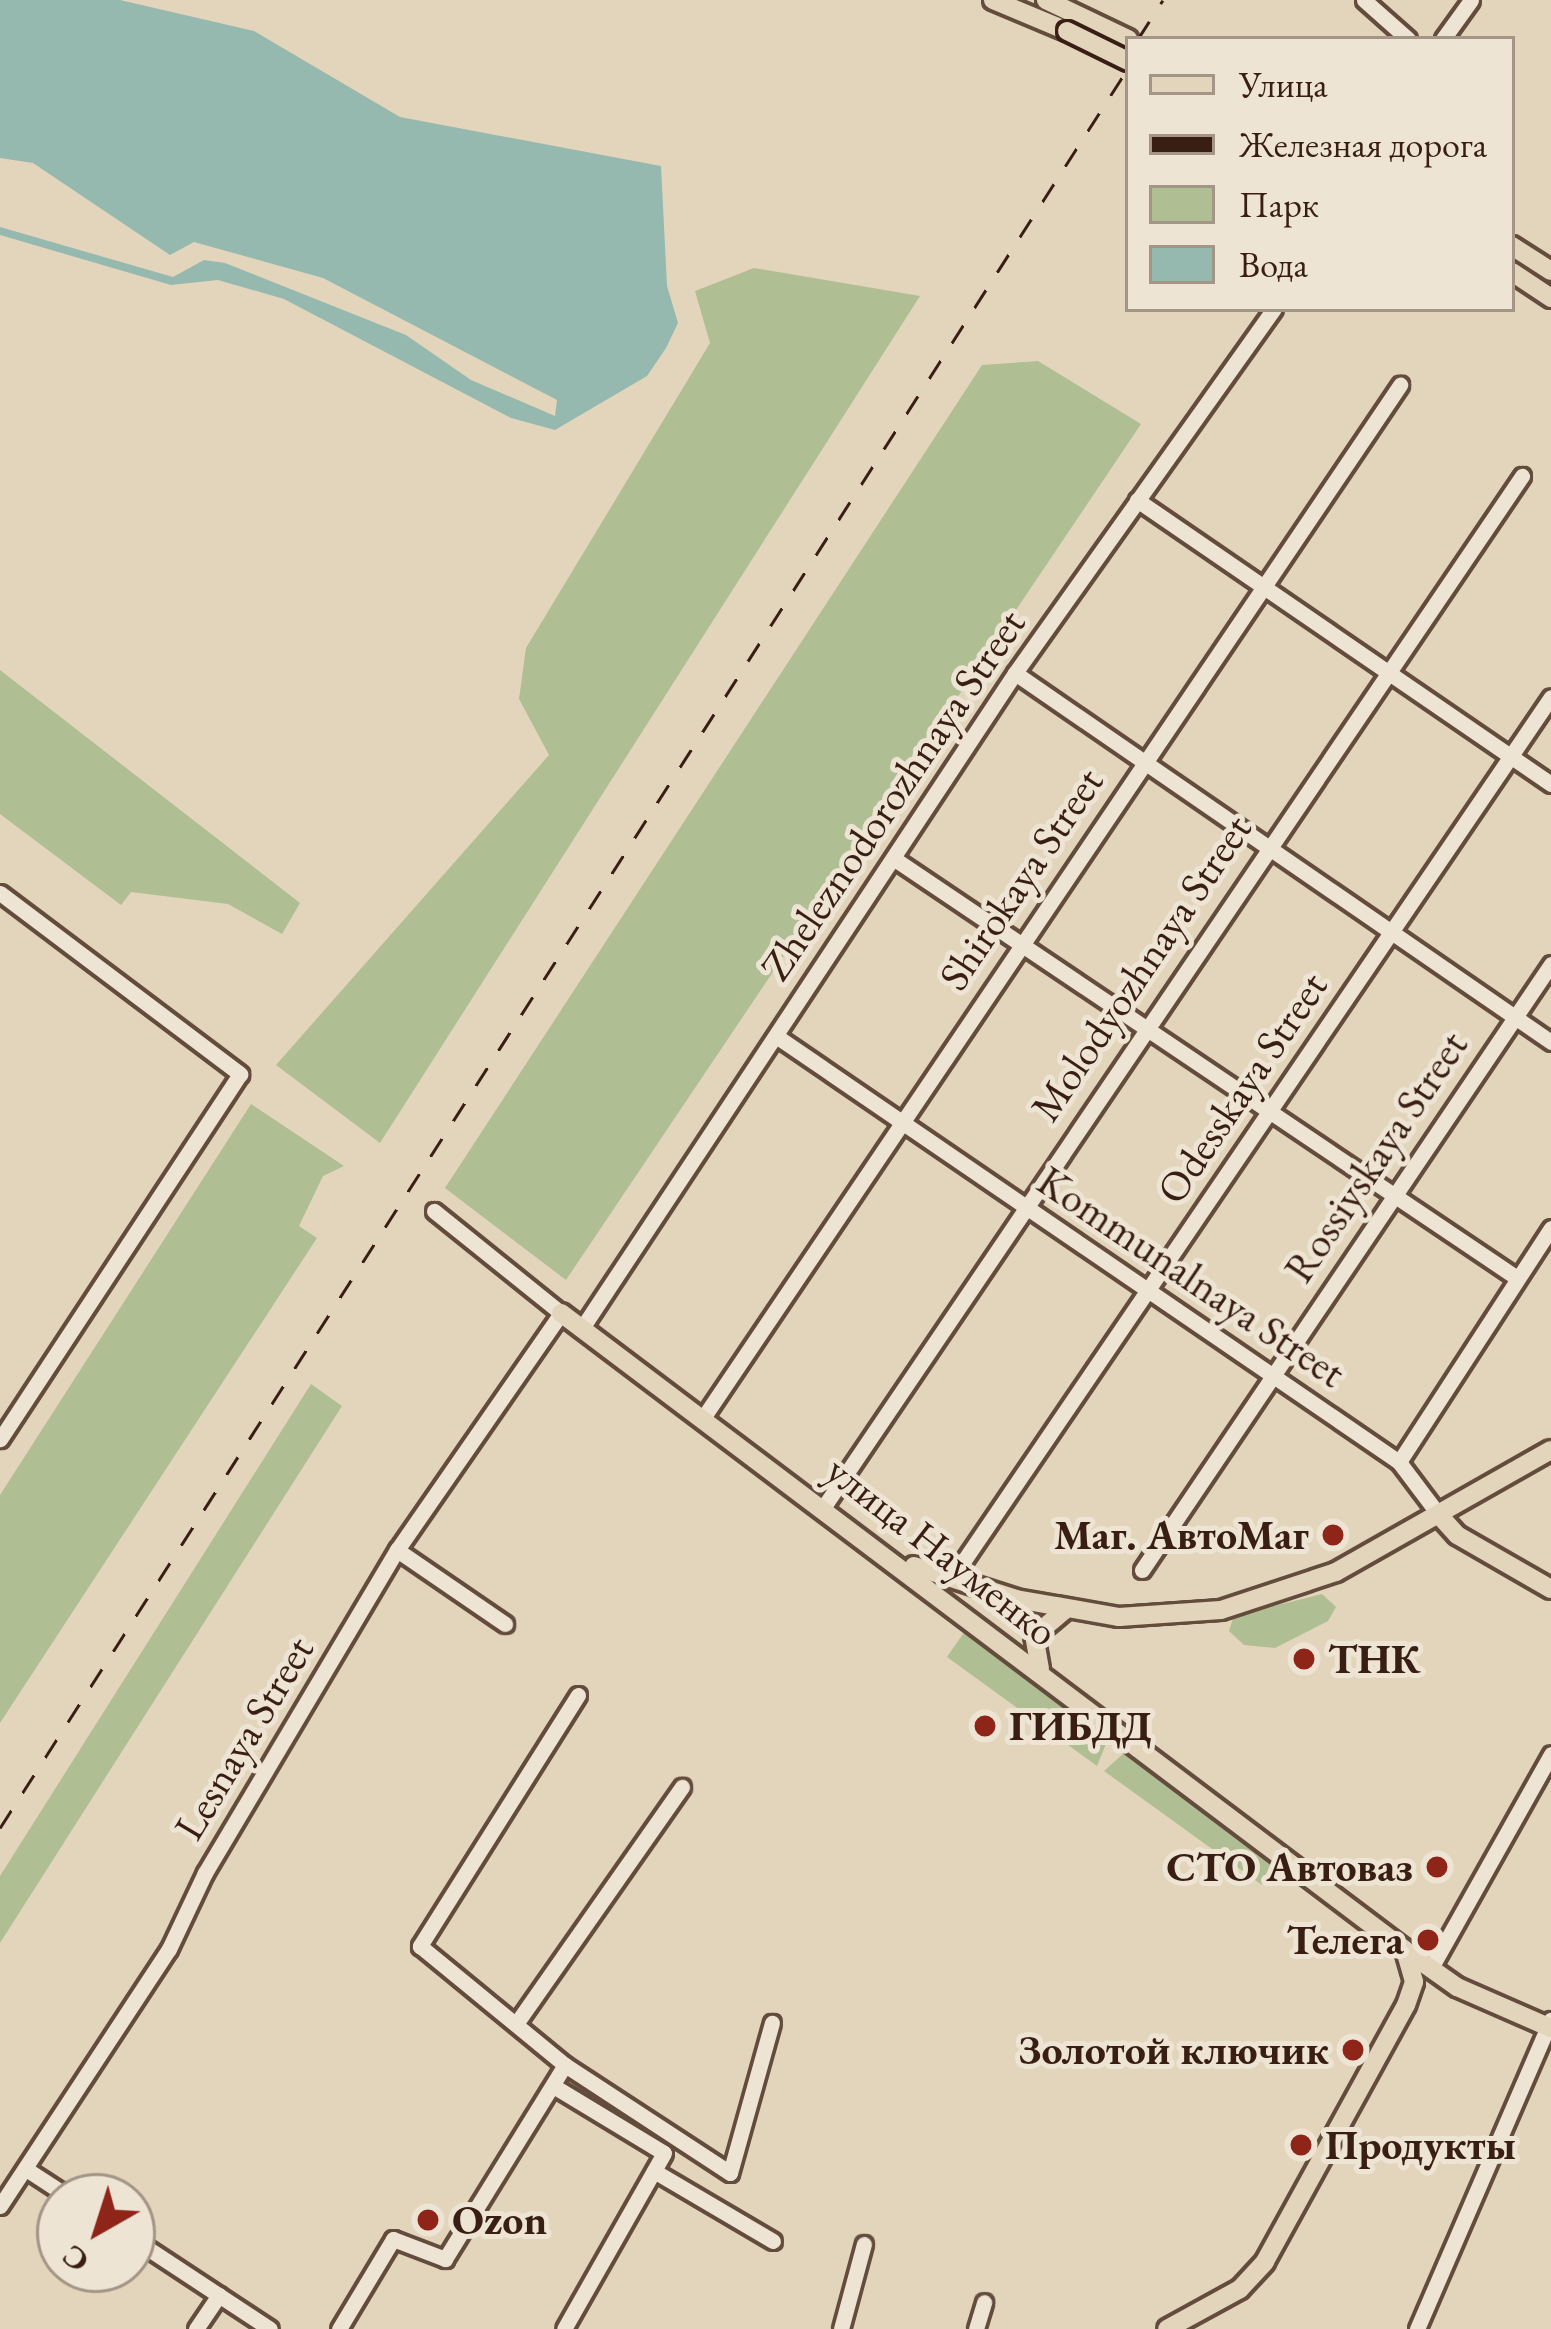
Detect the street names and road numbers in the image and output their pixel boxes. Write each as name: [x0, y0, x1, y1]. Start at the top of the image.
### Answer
street label: Zheleznodorozhnaya Street: [750, 600, 1036, 990]
street label: Shirokaya Street: [928, 758, 1114, 1000]
street label: Molodyozhnaya Street: [1020, 806, 1262, 1130]
street label: Odesskaya Street: [1146, 963, 1338, 1213]
street label: Rossiyskaya Street: [1274, 1022, 1478, 1292]
street label: Kommunalnaya Street: [1028, 1156, 1354, 1398]
street label: улица Науменко: [816, 1445, 1068, 1657]
street label: Lesnaya Street: [164, 1627, 324, 1849]

